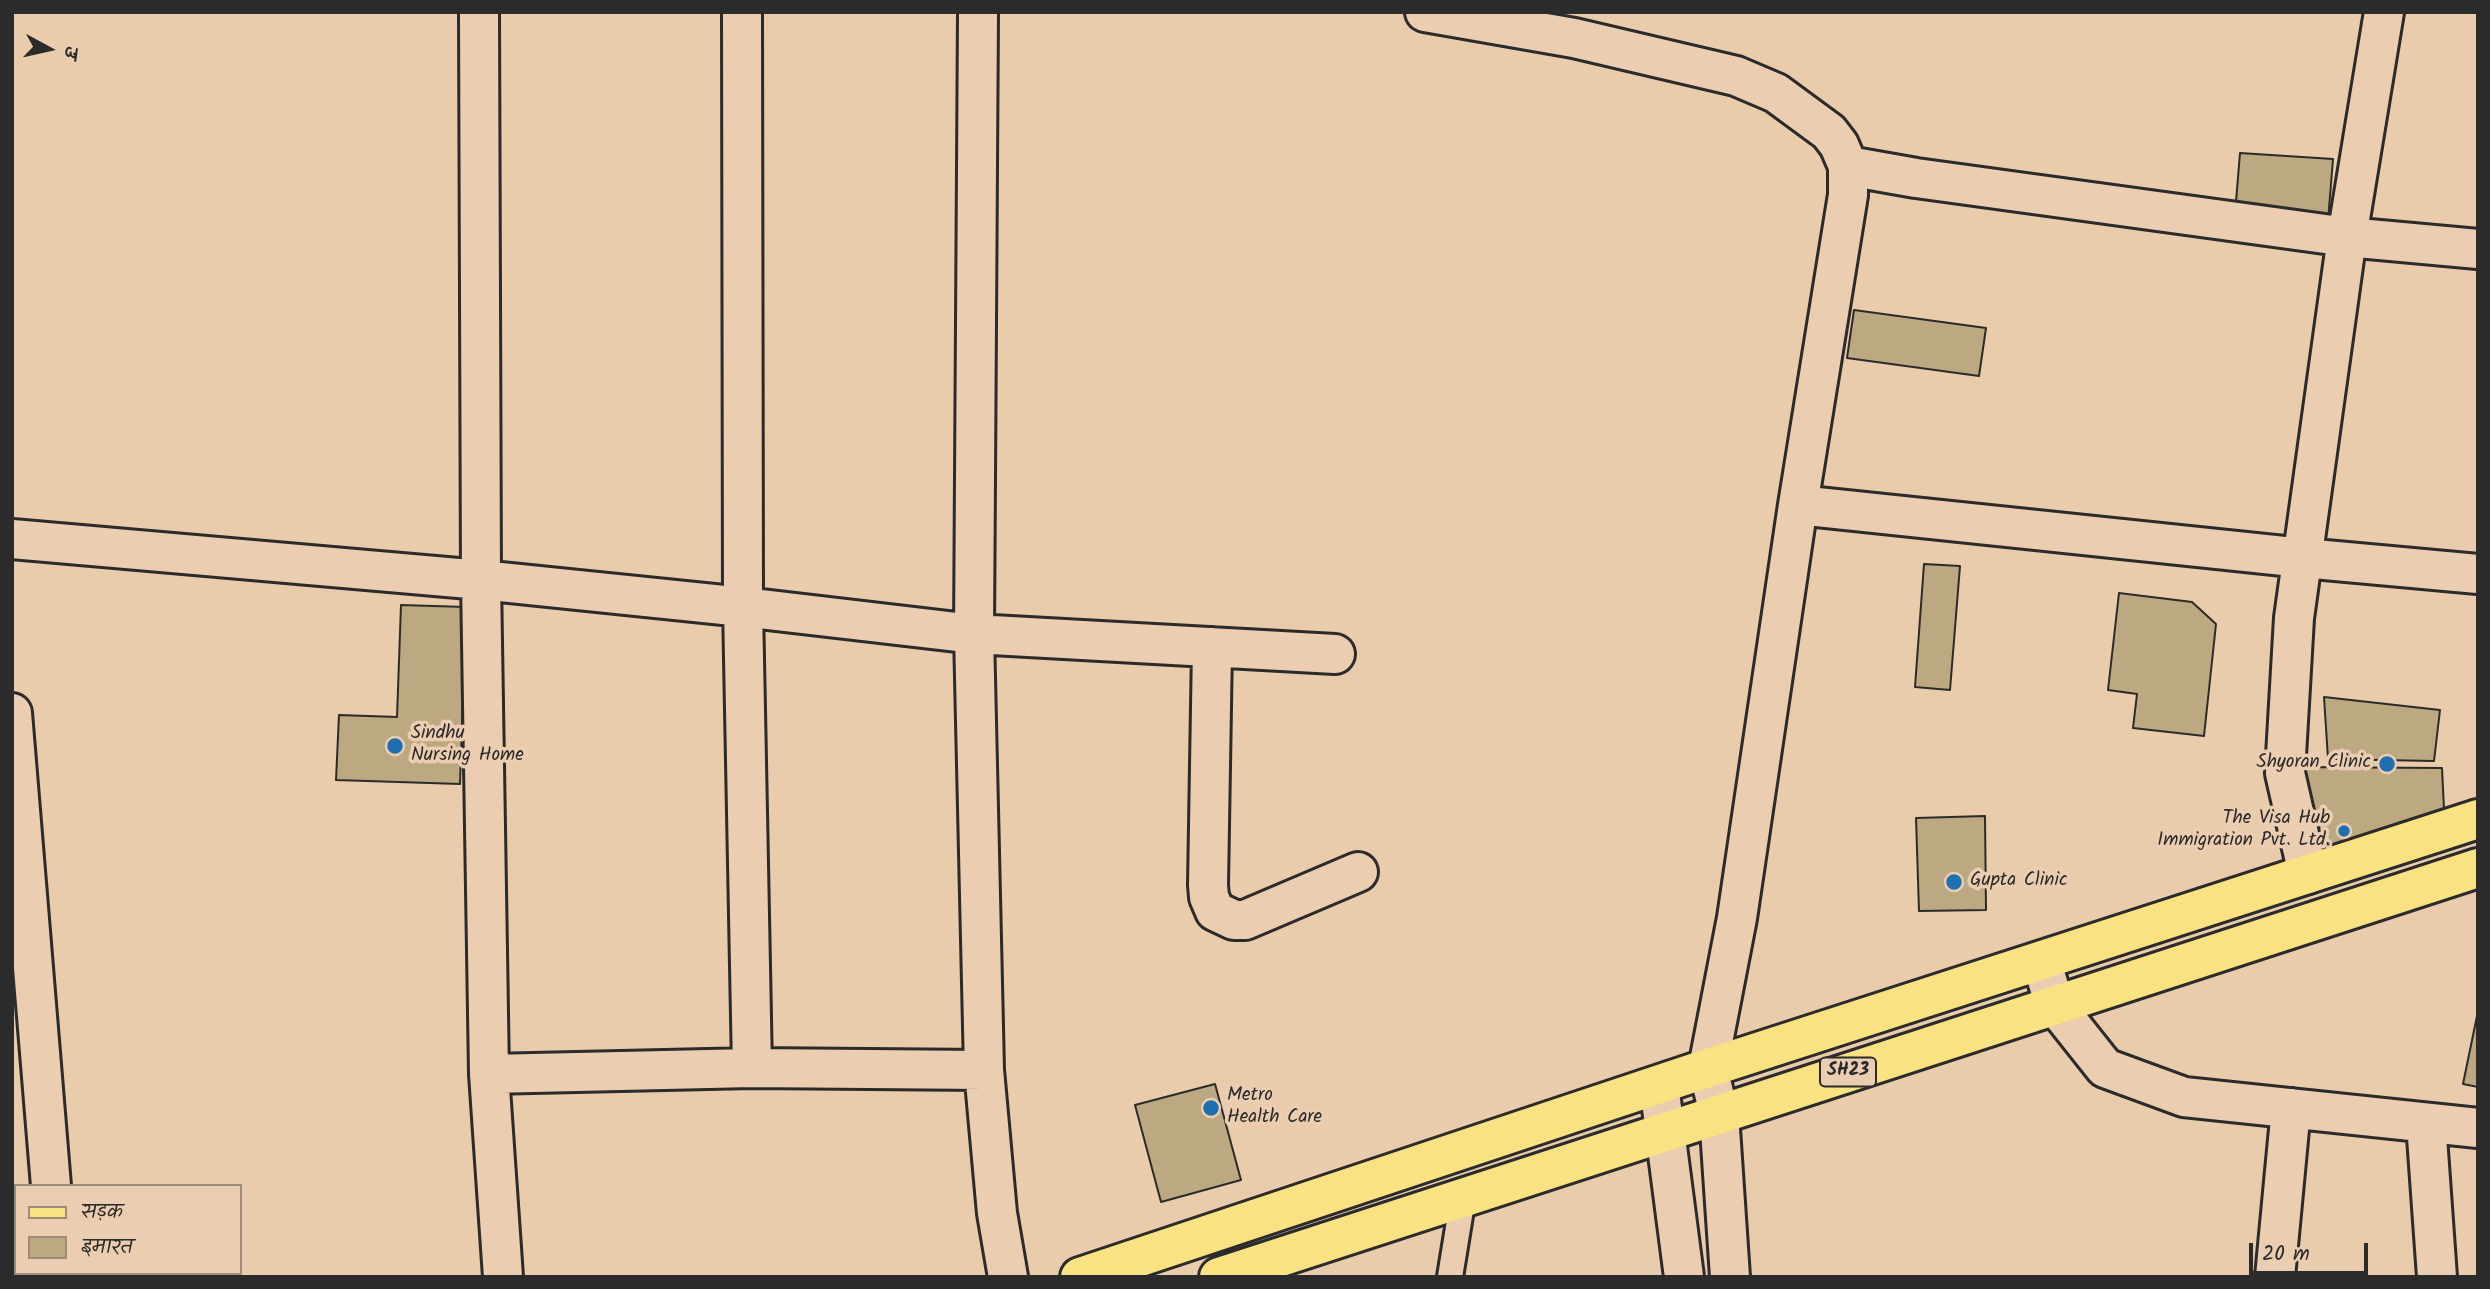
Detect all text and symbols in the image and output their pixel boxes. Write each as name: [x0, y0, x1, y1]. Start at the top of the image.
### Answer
north arrow: [14, 14, 84, 84]
text: उ: [54, 44, 85, 60]
place label: Sindhu Nursing Home: [411, 724, 524, 768]
marker: Sindhu Nursing Home: [385, 736, 405, 756]
place label: Shyoran Clinic: [2257, 753, 2371, 775]
marker: Shyoran Clinic: [2377, 754, 2397, 774]
place label: The Visa Hub Immigration Pvt. Ltd.: [2157, 809, 2330, 853]
marker: The Visa Hub Immigration Pvt. Ltd.: [2336, 823, 2352, 839]
place label: Gupta Clinic: [1970, 871, 2067, 893]
marker: Gupta Clinic: [1944, 872, 1964, 892]
road number: SH23: [1820, 1058, 1876, 1086]
place label: Metro Health Care: [1227, 1086, 1322, 1130]
marker: Metro Health Care: [1201, 1098, 1221, 1118]
legend: [14, 1184, 242, 1275]
text: सड़क: [81, 1196, 123, 1229]
scale bar: [2252, 1230, 2371, 1274]
text: इमारत: [81, 1231, 133, 1264]
text: 20 m: [2262, 1238, 2310, 1271]

